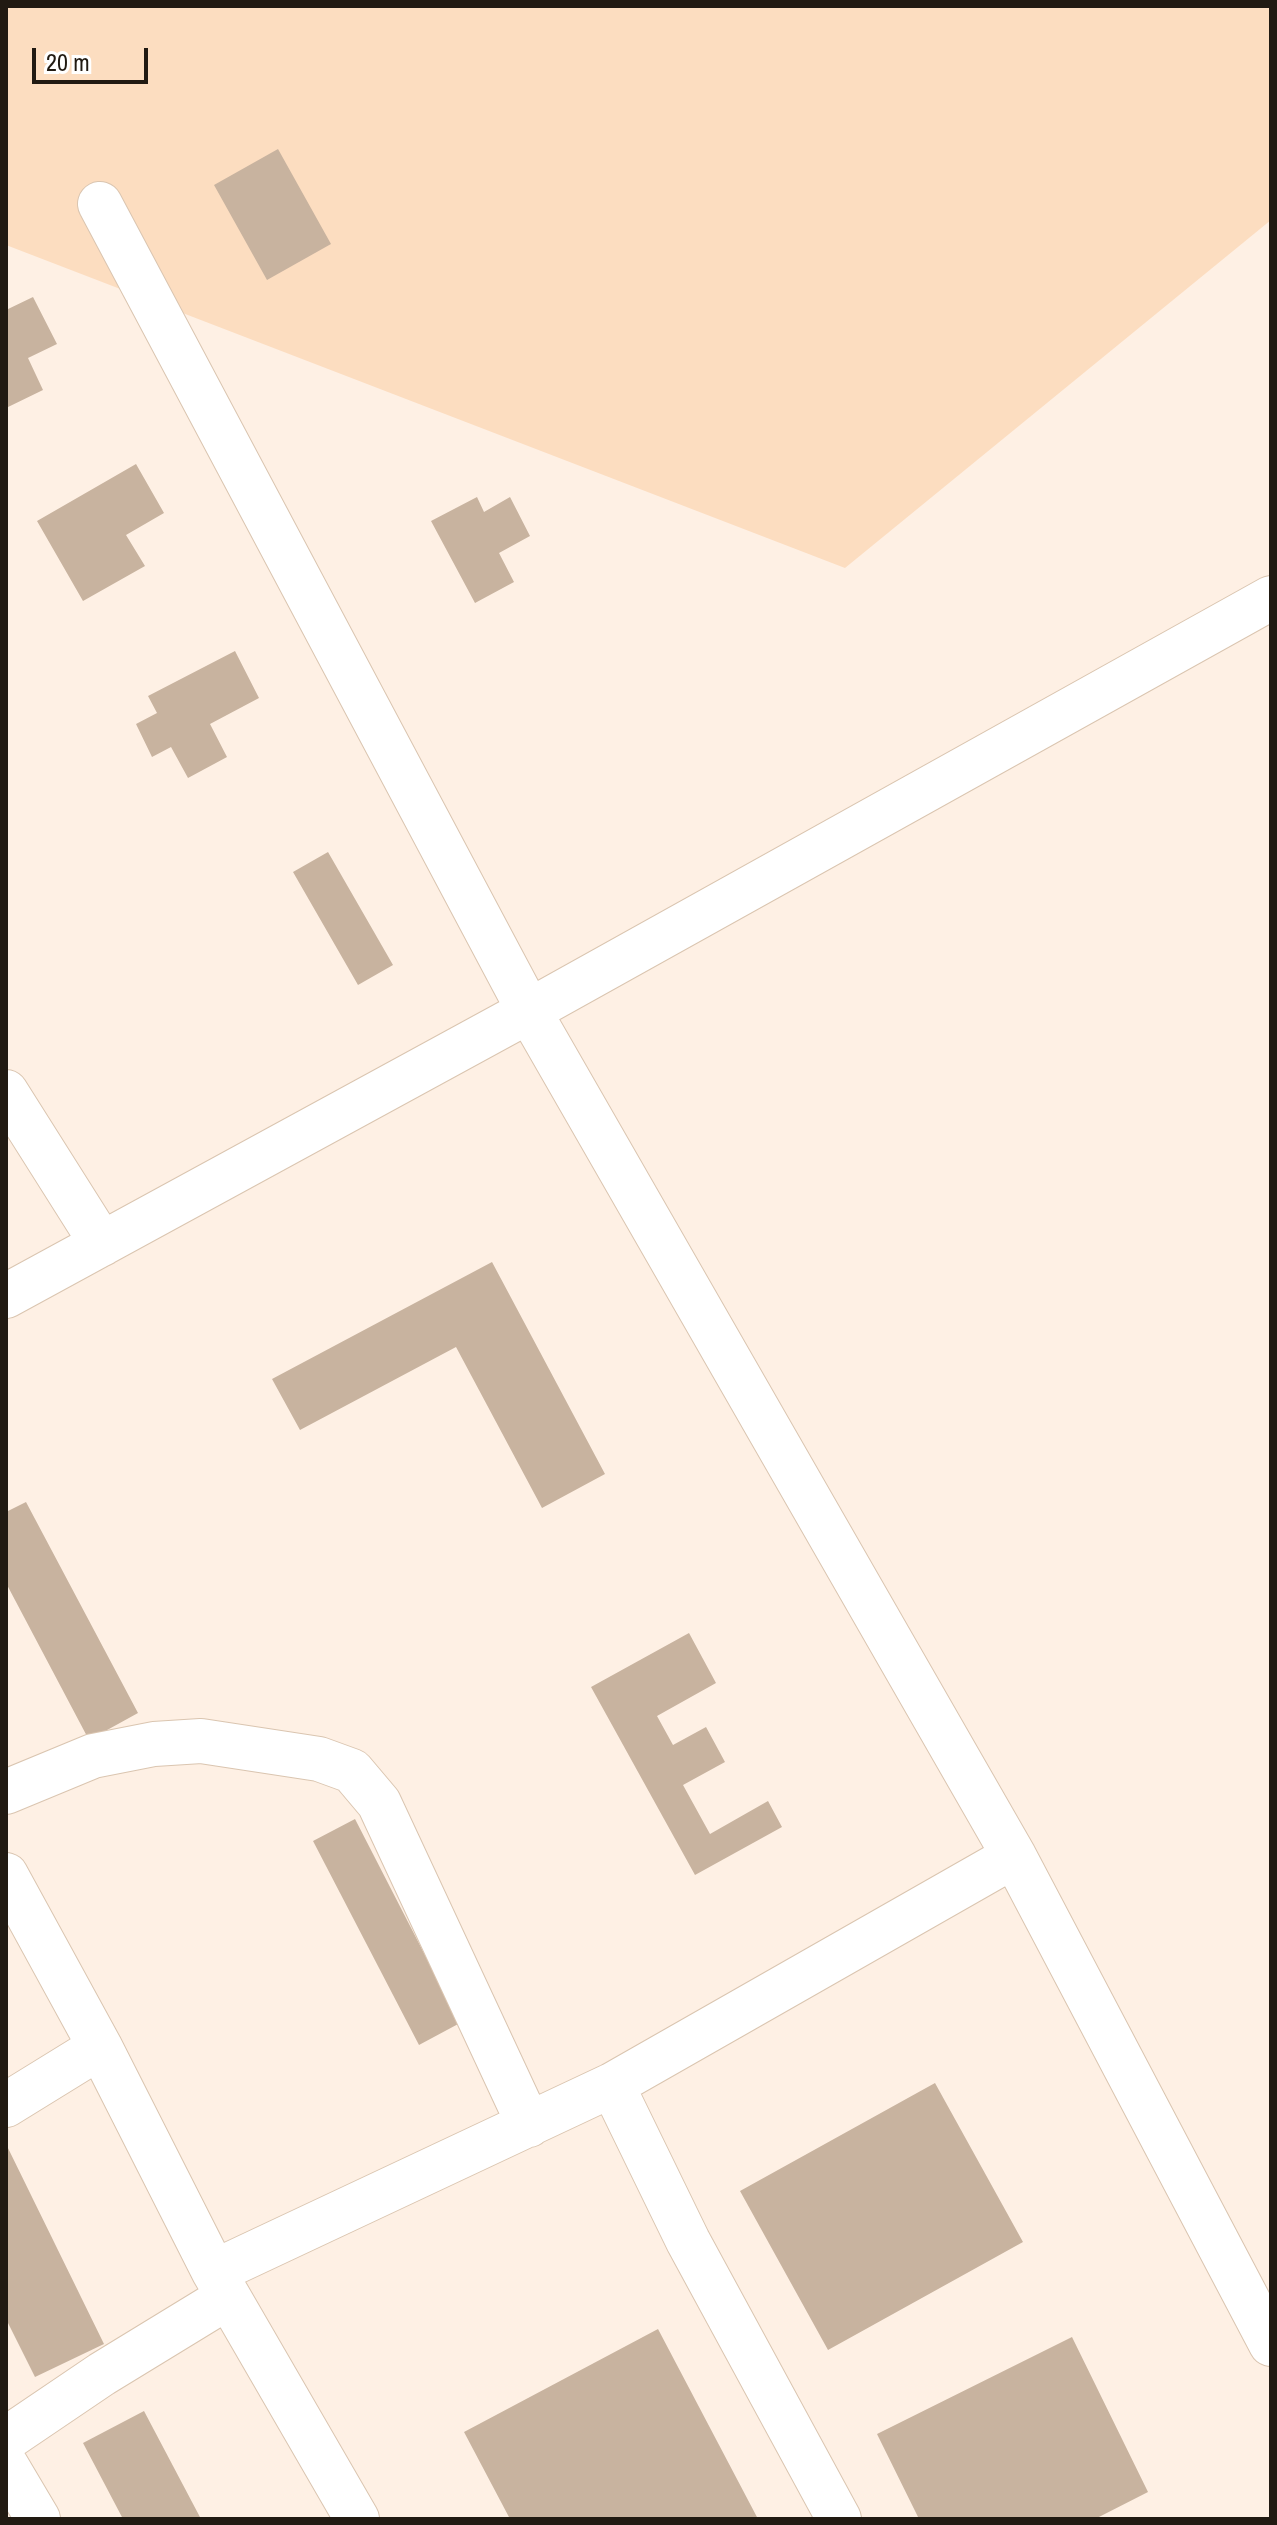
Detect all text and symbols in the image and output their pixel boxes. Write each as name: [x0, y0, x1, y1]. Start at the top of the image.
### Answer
scale bar: [36, 32, 152, 82]
text: 20 m: [46, 46, 90, 78]

